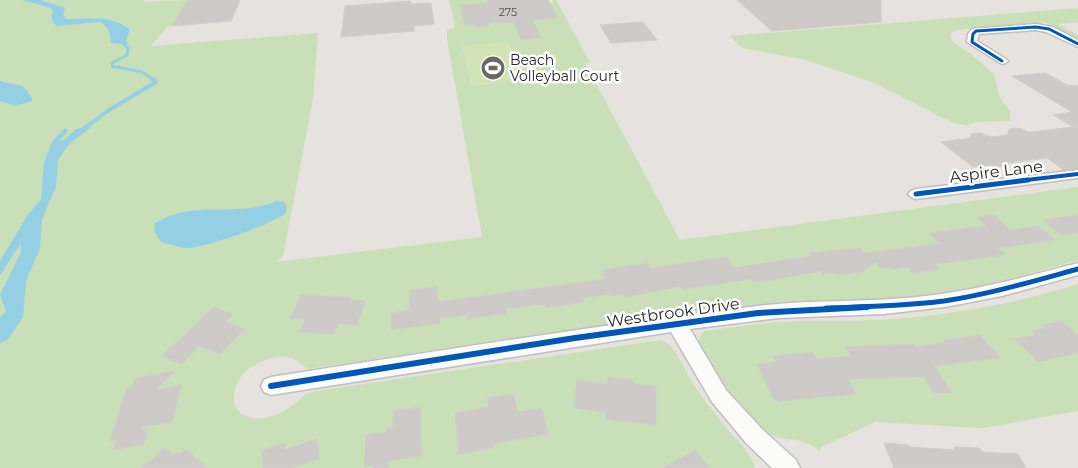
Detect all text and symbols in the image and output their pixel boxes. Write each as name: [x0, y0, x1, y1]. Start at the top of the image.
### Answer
house number: 275: [499, 5, 517, 19]
place label: Beach Volleyball Court: [510, 51, 620, 85]
sports icon: Beach Volleyball Court: [480, 55, 506, 81]
street label: Aspire Lane: [948, 156, 1044, 187]
street label: Westbrook Drive: [606, 294, 741, 331]

